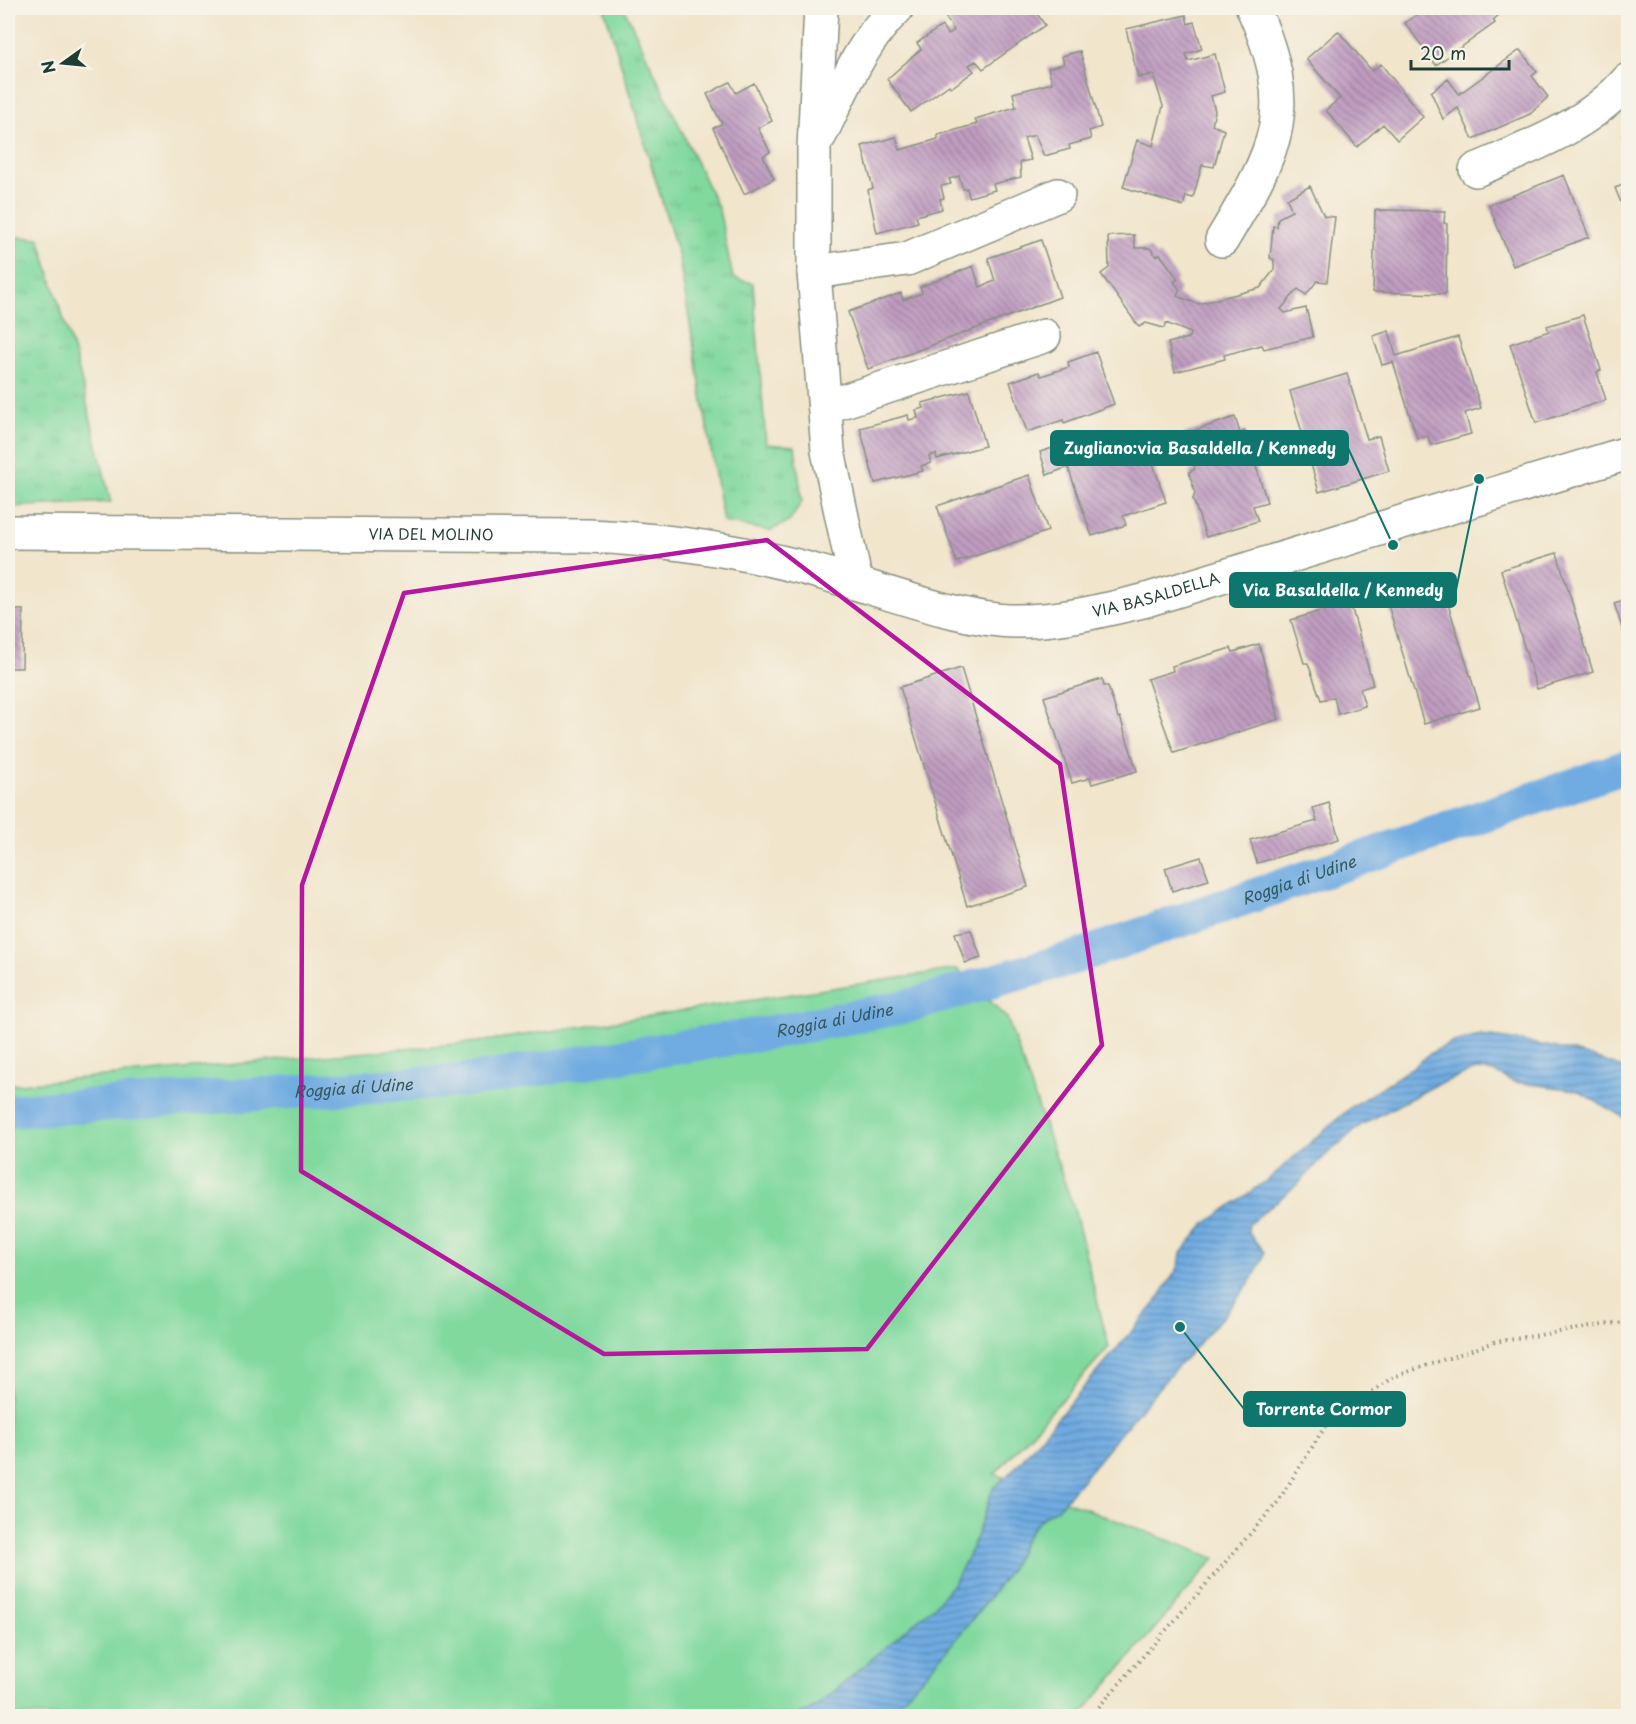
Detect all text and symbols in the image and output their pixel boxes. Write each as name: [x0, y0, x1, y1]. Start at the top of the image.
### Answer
north arrow: [33, 33, 93, 93]
scale bar: [1411, 33, 1508, 71]
text: 20 m: [1420, 39, 1466, 66]
text: N: [34, 58, 61, 76]
callout: Zugliano:via Basaldella / Kennedy: [1051, 431, 1348, 465]
text: Zugliano:via Basaldella / Kennedy: [1064, 435, 1336, 459]
street label: VIA DEL MOLINO: [368, 521, 494, 545]
street label: VIA BASALDELLA: [1090, 565, 1223, 622]
callout: Via Basaldella / Kennedy: [1230, 573, 1456, 607]
text: Via Basaldella / Kennedy: [1243, 577, 1443, 601]
water label: Roggia di Udine: [1238, 848, 1360, 910]
water label: Roggia di Udine: [773, 996, 896, 1042]
water label: Roggia di Udine: [293, 1071, 415, 1103]
callout: Torrente Cormor: [1244, 1392, 1405, 1426]
text: Torrente Cormor: [1256, 1396, 1393, 1420]

